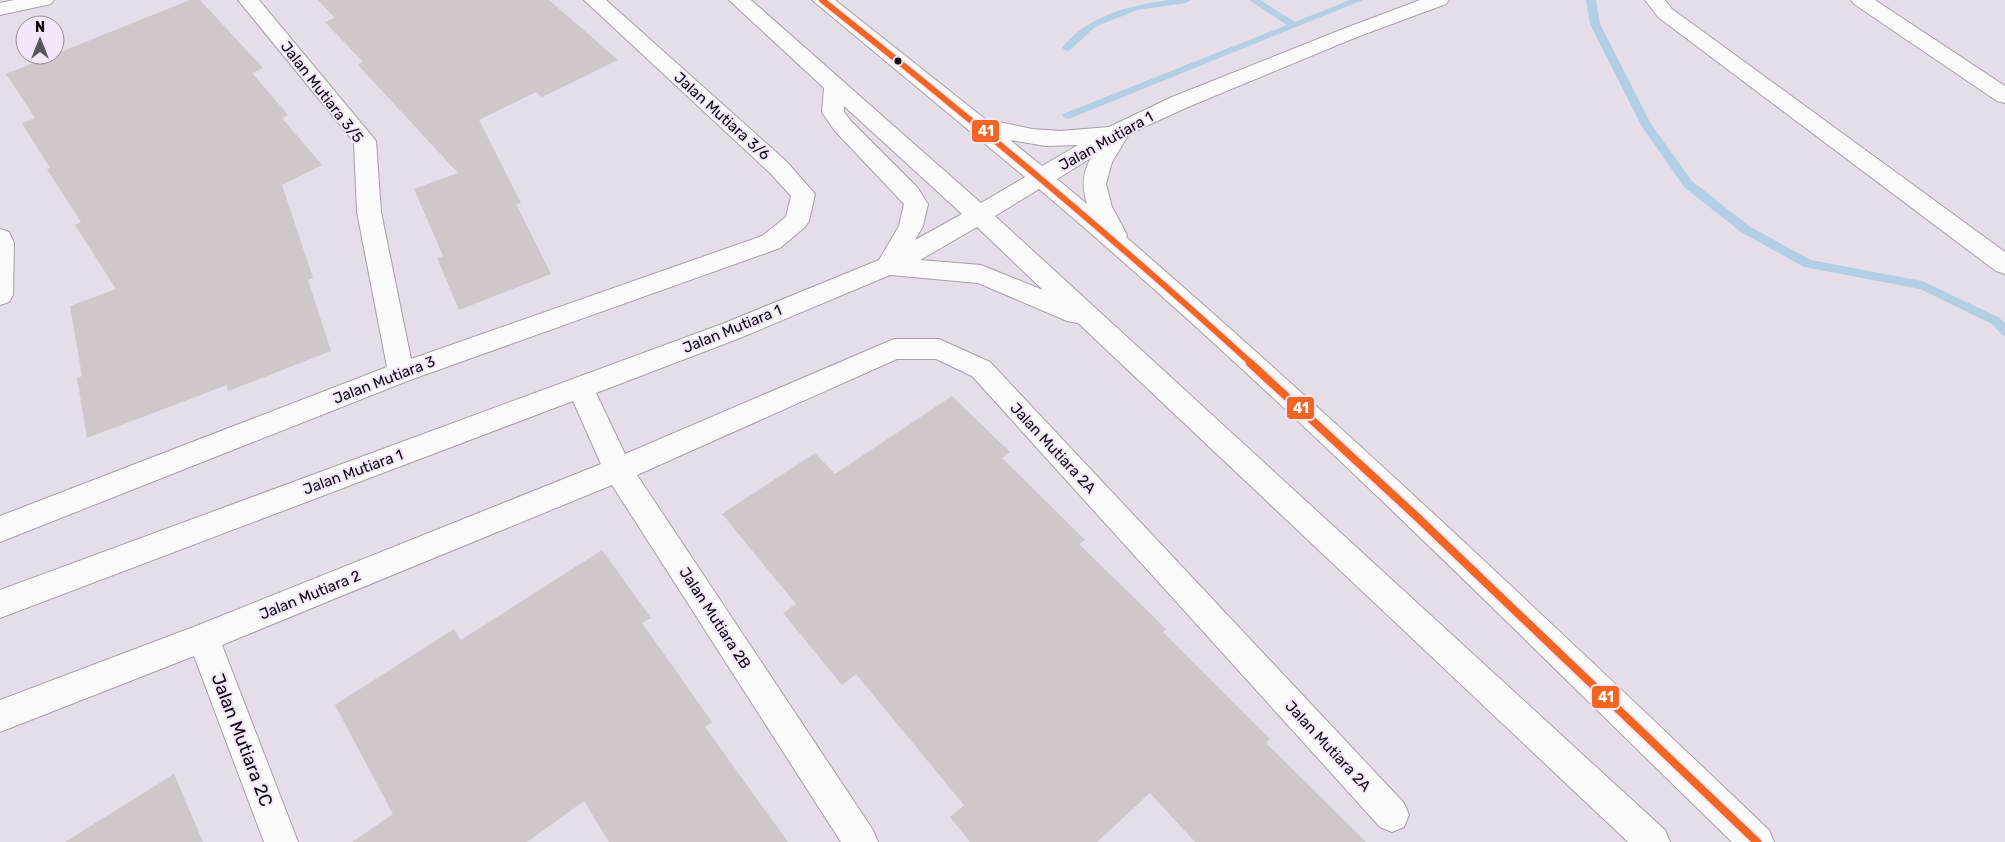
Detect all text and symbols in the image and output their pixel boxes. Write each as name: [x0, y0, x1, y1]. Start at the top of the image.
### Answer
north arrow: [15, 15, 65, 65]
text: N: [35, 19, 45, 36]
street label: Jalan Mutiara 3/5: [277, 38, 367, 146]
unlabelled marker: [893, 56, 903, 66]
street label: Jalan Mutiara 3/6: [670, 68, 774, 164]
street label: Jalan Mutiara 1: [1056, 108, 1156, 174]
line badge: 41: [971, 119, 1000, 143]
text: 41: [978, 123, 994, 140]
street label: Jalan Mutiara 1: [680, 301, 784, 357]
street label: Jalan Mutiara 3: [331, 352, 437, 408]
line badge: 41: [1286, 396, 1315, 420]
street label: Jalan Mutiara 2A: [1006, 399, 1100, 497]
text: 41: [1293, 400, 1309, 417]
street label: Jalan Mutiara 1: [301, 446, 405, 498]
street label: Jalan Mutiara 2B: [675, 564, 755, 672]
street label: Jalan Mutiara 2: [257, 566, 363, 623]
street label: Jalan Mutiara 2C: [206, 670, 278, 810]
line badge: 41: [1591, 685, 1620, 709]
text: 41: [1598, 689, 1614, 706]
street label: Jalan Mutiara 2A: [1281, 697, 1375, 795]

